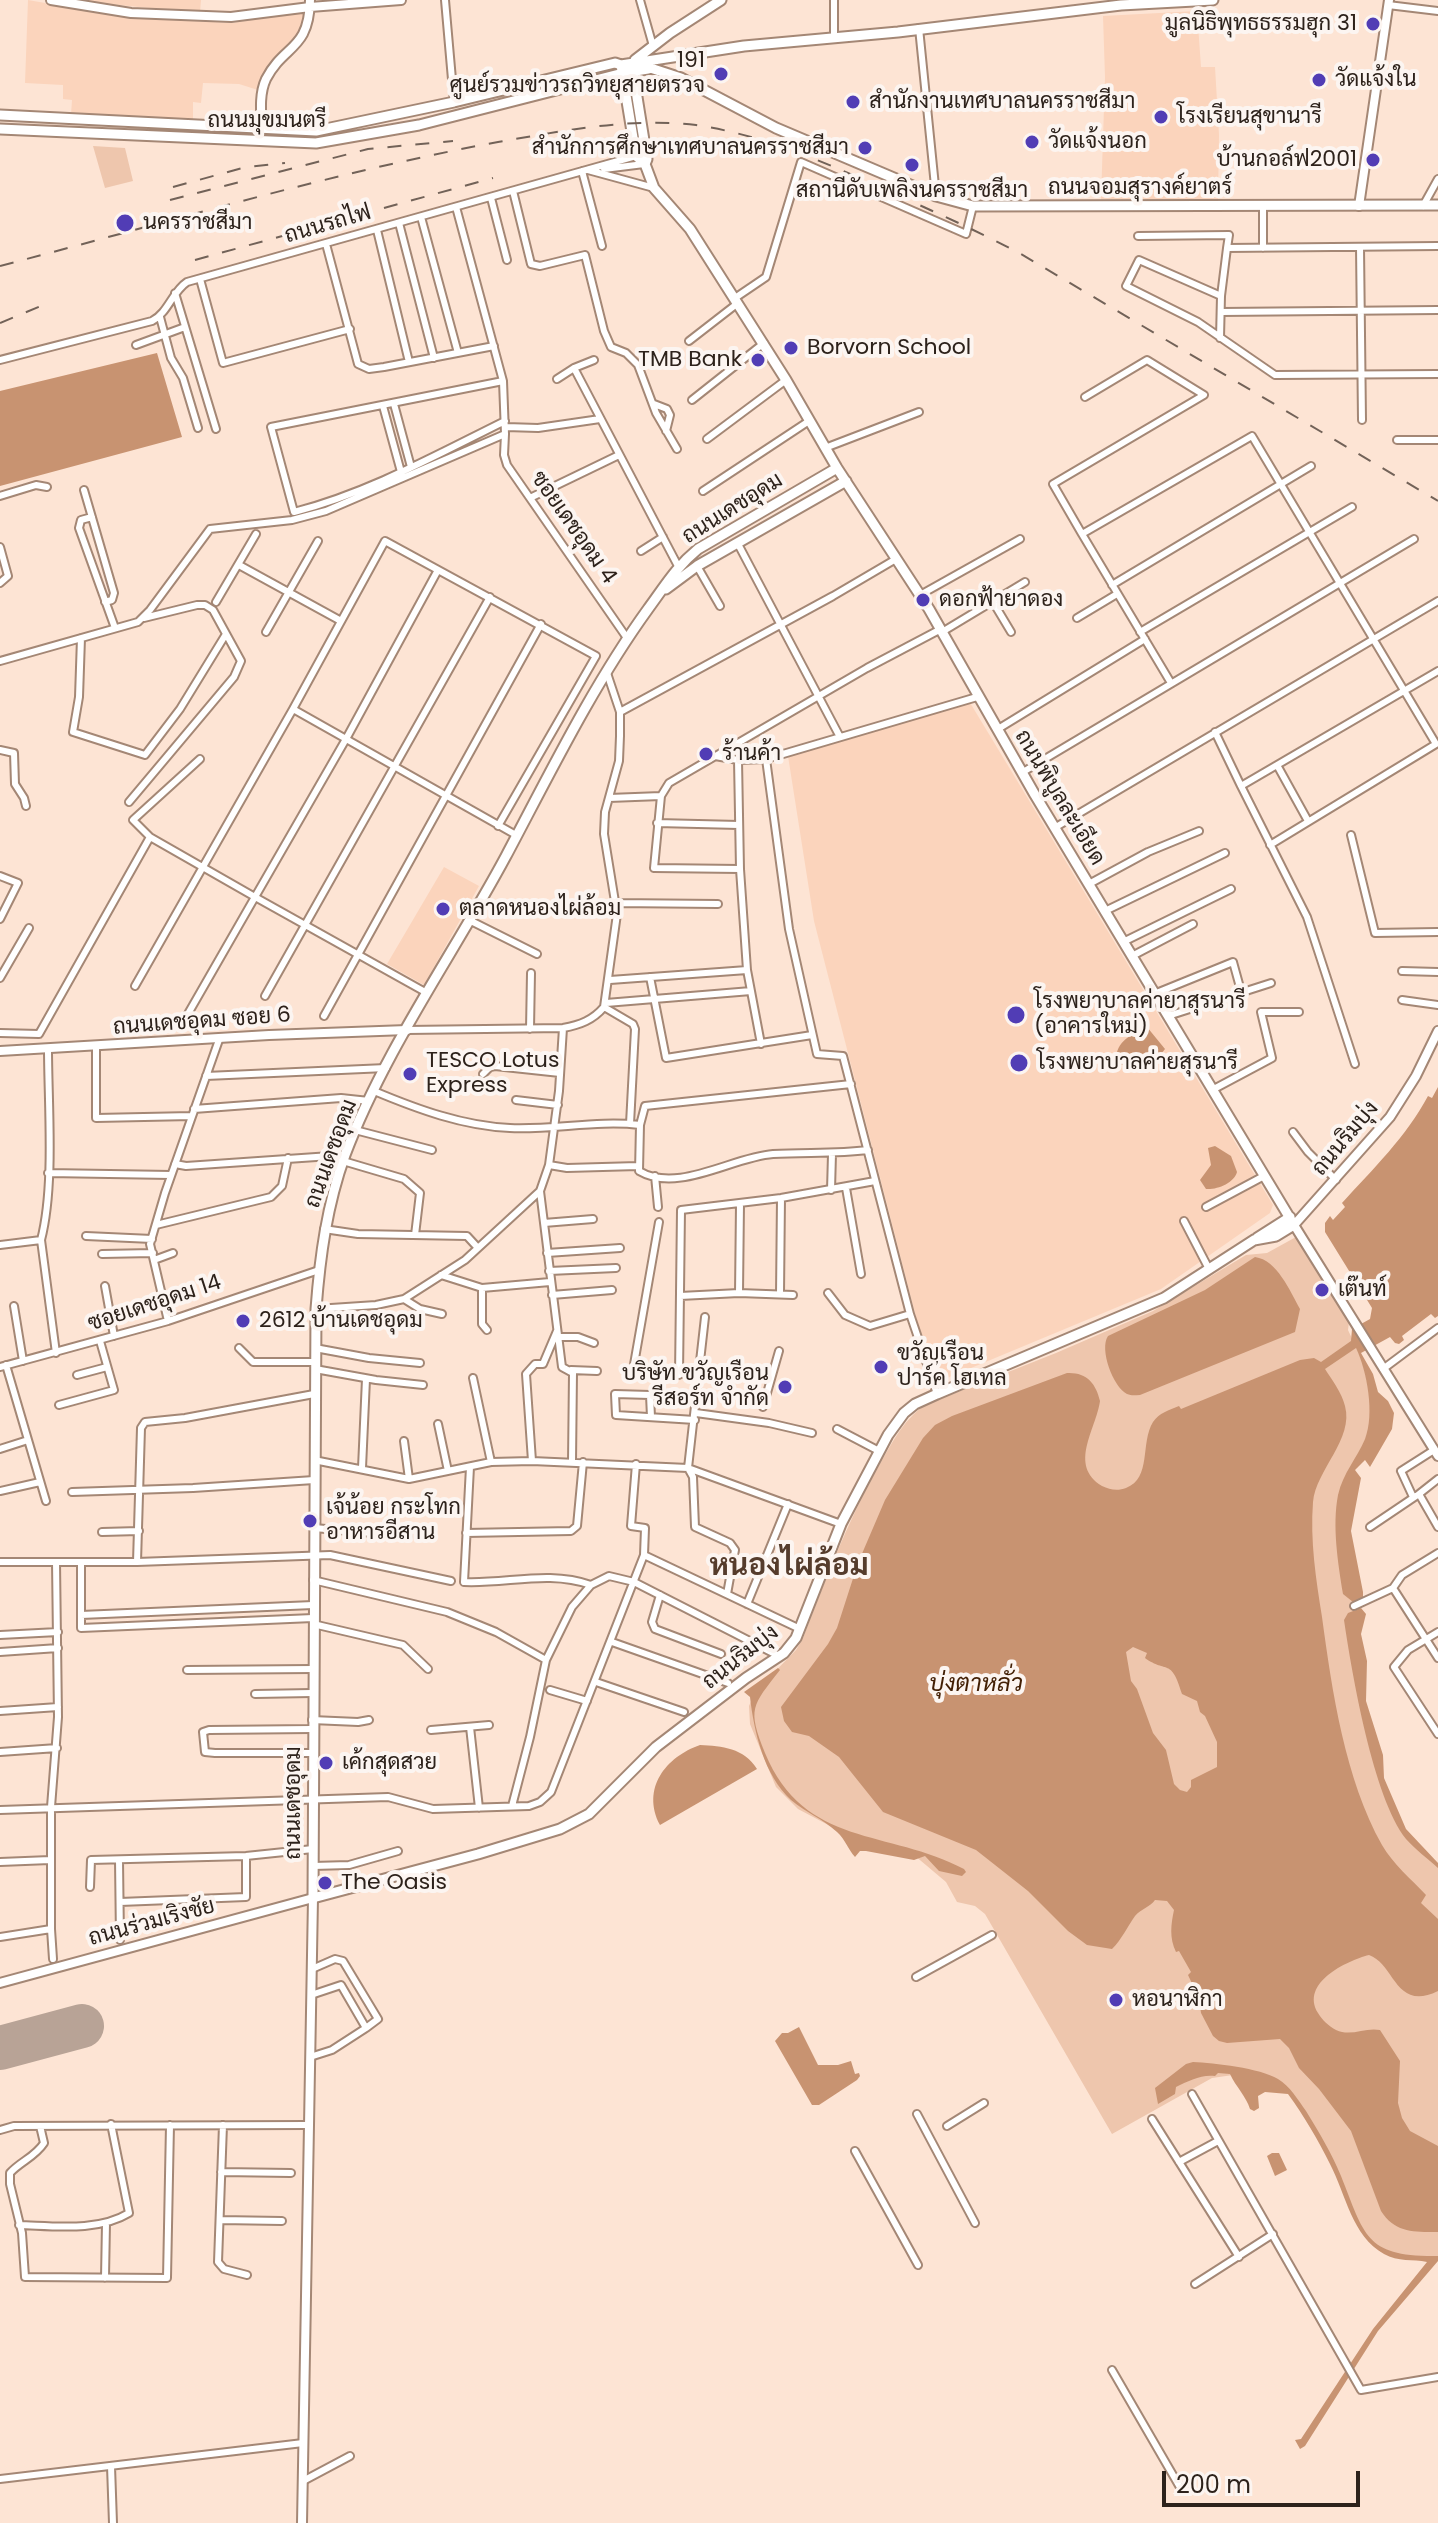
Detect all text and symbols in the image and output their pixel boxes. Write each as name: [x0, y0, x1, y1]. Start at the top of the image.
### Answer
place label: มูลนิธิพุทธธรรมฮุก 31: [1165, 11, 1357, 37]
marker: มูลนิธิพุทธธรรมฮุก 31: [1364, 15, 1382, 33]
place label: 191 ศูนย์รวมข่าวรถวิทยุสายตรวจ: [449, 48, 705, 100]
marker: 191 ศูนย์รวมข่าวรถวิทยุสายตรวจ: [712, 65, 730, 83]
place label: วัดแจ้งใน: [1335, 67, 1417, 93]
marker: วัดแจ้งใน: [1310, 71, 1328, 89]
place label: สำนักงานเทศบาลนครราชสีมา: [869, 89, 1135, 115]
marker: สำนักงานเทศบาลนครราชสีมา: [844, 93, 862, 111]
place label: โรงเรียนสุขานารี: [1177, 104, 1322, 130]
street label: ถนนมุขมนตรี: [208, 108, 326, 134]
marker: โรงเรียนสุขานารี: [1152, 108, 1170, 126]
place label: วัดแจ้งนอก: [1048, 129, 1147, 155]
marker: วัดแจ้งนอก: [1023, 133, 1041, 151]
place label: สำนักการศึกษาเทศบาลนครราชสีมา: [532, 135, 849, 161]
marker: สำนักการศึกษาเทศบาลนครราชสีมา: [856, 139, 874, 157]
place label: บ้านกอล์ฟ2001: [1217, 147, 1357, 173]
marker: บ้านกอล์ฟ2001: [1364, 151, 1382, 169]
marker: สถานีดับเพลิงนครราชสีมา: [903, 156, 921, 174]
street label: ถนนจอมสุรางค์ยาตร์: [1048, 175, 1232, 201]
place label: สถานีดับเพลิงนครราชสีมา: [796, 178, 1028, 204]
street label: ถนนรถไฟ: [282, 200, 374, 250]
place label: นครราชสีมา: [143, 210, 253, 236]
marker: นครราชสีมา: [114, 212, 136, 234]
place label: Borvorn School: [807, 335, 971, 361]
marker: Borvorn School: [782, 339, 800, 357]
place label: TMB Bank: [638, 347, 742, 373]
marker: TMB Bank: [749, 351, 767, 369]
street label: ซอยเดชอุดม 4: [525, 467, 621, 589]
street label: ถนนเดชอุดม: [678, 468, 788, 550]
place label: ดอกฟ้ายาดอง: [939, 587, 1063, 613]
marker: ดอกฟ้ายาดอง: [914, 591, 932, 609]
street label: ถนนพิบูลละเอียด: [1008, 725, 1110, 871]
place label: ร้านค้า: [722, 741, 781, 767]
marker: ร้านค้า: [697, 745, 715, 763]
place label: ตลาดหนองไผ่ล้อม: [459, 896, 621, 922]
marker: ตลาดหนองไผ่ล้อม: [434, 900, 452, 918]
place label: โรงพยาบาลค่ายาสุรนารี (อาคารใหม่): [1034, 989, 1246, 1040]
street label: ถนนเดชอุดม ซอย 6: [112, 1003, 292, 1041]
marker: โรงพยาบาลค่ายาสุรนารี (อาคารใหม่): [1005, 1004, 1027, 1026]
place label: TESCO Lotus Express: [426, 1048, 559, 1100]
place label: โรงพยาบาลค่ายสุรนารี: [1037, 1050, 1238, 1076]
marker: โรงพยาบาลค่ายสุรนารี: [1008, 1052, 1030, 1074]
marker: TESCO Lotus Express: [401, 1065, 419, 1083]
street label: ถนนเดชอุดม: [300, 1096, 364, 1212]
street label: ถนนริมบุ่ง: [1307, 1096, 1385, 1182]
street label: ซอยเดชอุดม 14: [85, 1270, 225, 1338]
place label: เต๊นท์: [1338, 1277, 1387, 1303]
marker: เต๊นท์: [1313, 1281, 1331, 1299]
place label: 2612 บ้านเดชอุดม: [259, 1308, 423, 1334]
marker: 2612 บ้านเดชอุดม: [234, 1312, 252, 1330]
place label: ขวัญเรือน ปาร์ค โฮเทล: [897, 1341, 1007, 1392]
marker: ขวัญเรือน ปาร์ค โฮเทล: [872, 1358, 890, 1376]
place label: บริษัท ขวัญเรือน รีสอร์ท จำกัด: [622, 1361, 769, 1412]
marker: บริษัท ขวัญเรือน รีสอร์ท จำกัด: [776, 1378, 794, 1396]
place label: เจ้น้อย กระโทก อาหารอีสาน: [326, 1495, 461, 1546]
marker: เจ้น้อย กระโทก อาหารอีสาน: [301, 1512, 319, 1530]
district label: หนองไผ่ล้อม: [709, 1549, 869, 1585]
street label: ถนนริมบุ่ง: [698, 1620, 784, 1696]
water label: บุ่งตาหลั่ว: [929, 1671, 1023, 1699]
street label: ถนนเดชอุดม: [281, 1746, 307, 1860]
place label: เค้กสุดสวย: [342, 1750, 437, 1776]
marker: เค้กสุดสวย: [317, 1754, 335, 1772]
place label: The Oasis: [341, 1870, 447, 1896]
marker: The Oasis: [316, 1874, 334, 1892]
street label: ถนนร่วมเริงชัย: [86, 1893, 218, 1953]
place label: หอนาฬิกา: [1132, 1987, 1223, 2013]
marker: หอนาฬิกา: [1107, 1991, 1125, 2009]
scale bar: [1166, 2455, 1364, 2505]
text: 200 m: [1176, 2468, 1251, 2501]

